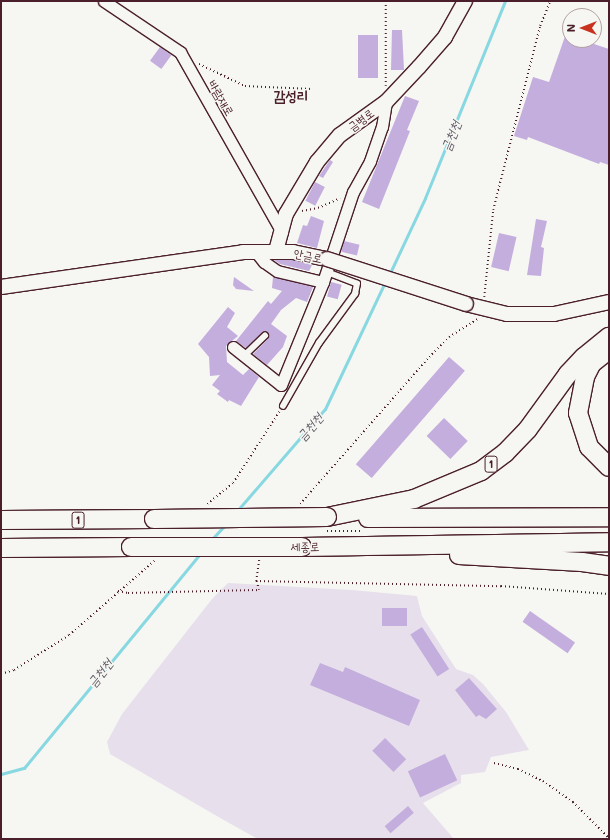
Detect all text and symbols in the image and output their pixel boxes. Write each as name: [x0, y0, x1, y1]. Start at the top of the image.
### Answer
north arrow: [562, 8, 602, 48]
text: N: [563, 24, 578, 32]
street label: 바람재로: [205, 78, 237, 118]
district label: 감성리: [274, 88, 308, 104]
street label: 금병로: [345, 106, 377, 134]
water label: 금천천: [438, 119, 464, 153]
street label: 안금로: [292, 246, 324, 266]
water label: 금천천: [294, 410, 326, 444]
road number: 1: [484, 455, 498, 473]
road number: 1: [71, 511, 85, 529]
street label: 세종로: [290, 540, 320, 554]
water label: 금천천: [84, 656, 116, 690]

